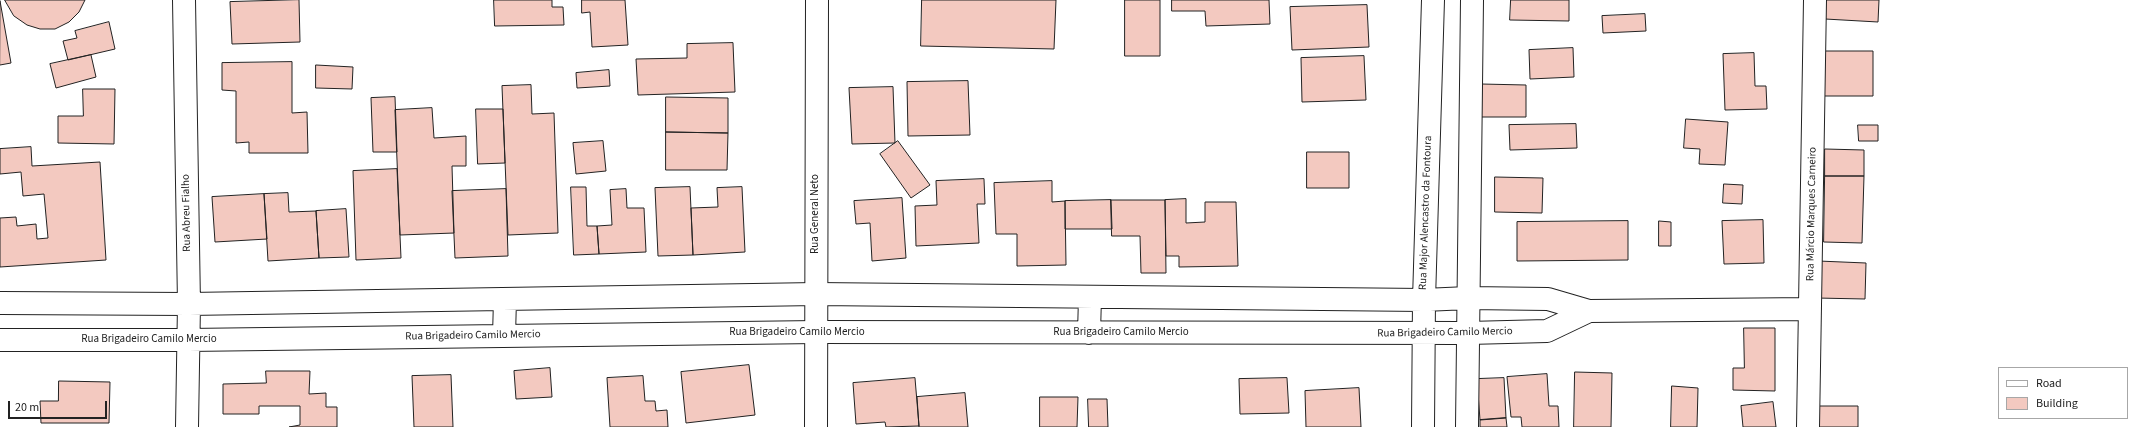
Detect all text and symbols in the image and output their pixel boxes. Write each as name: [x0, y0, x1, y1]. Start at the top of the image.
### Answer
street label: Rua Major Alencastro da Fontoura: [1417, 136, 1435, 290]
street label: Rua Márcio Marques Carneiro: [1804, 147, 1820, 281]
street label: Rua Abreu Fialho: [180, 174, 194, 252]
street label: Rua General Neto: [809, 174, 823, 254]
street label: Rua Brigadeiro Camilo Mercio: [1377, 325, 1513, 341]
street label: Rua Brigadeiro Camilo Mercio: [729, 326, 865, 340]
street label: Rua Brigadeiro Camilo Mercio: [1053, 326, 1189, 340]
street label: Rua Brigadeiro Camilo Mercio: [405, 328, 541, 344]
street label: Rua Brigadeiro Camilo Mercio: [81, 333, 217, 347]
legend: [1998, 367, 2128, 419]
text: Road: [2036, 375, 2062, 392]
scale bar: [10, 393, 109, 419]
text: Building: [2036, 395, 2078, 412]
text: 20 m: [15, 399, 39, 416]

